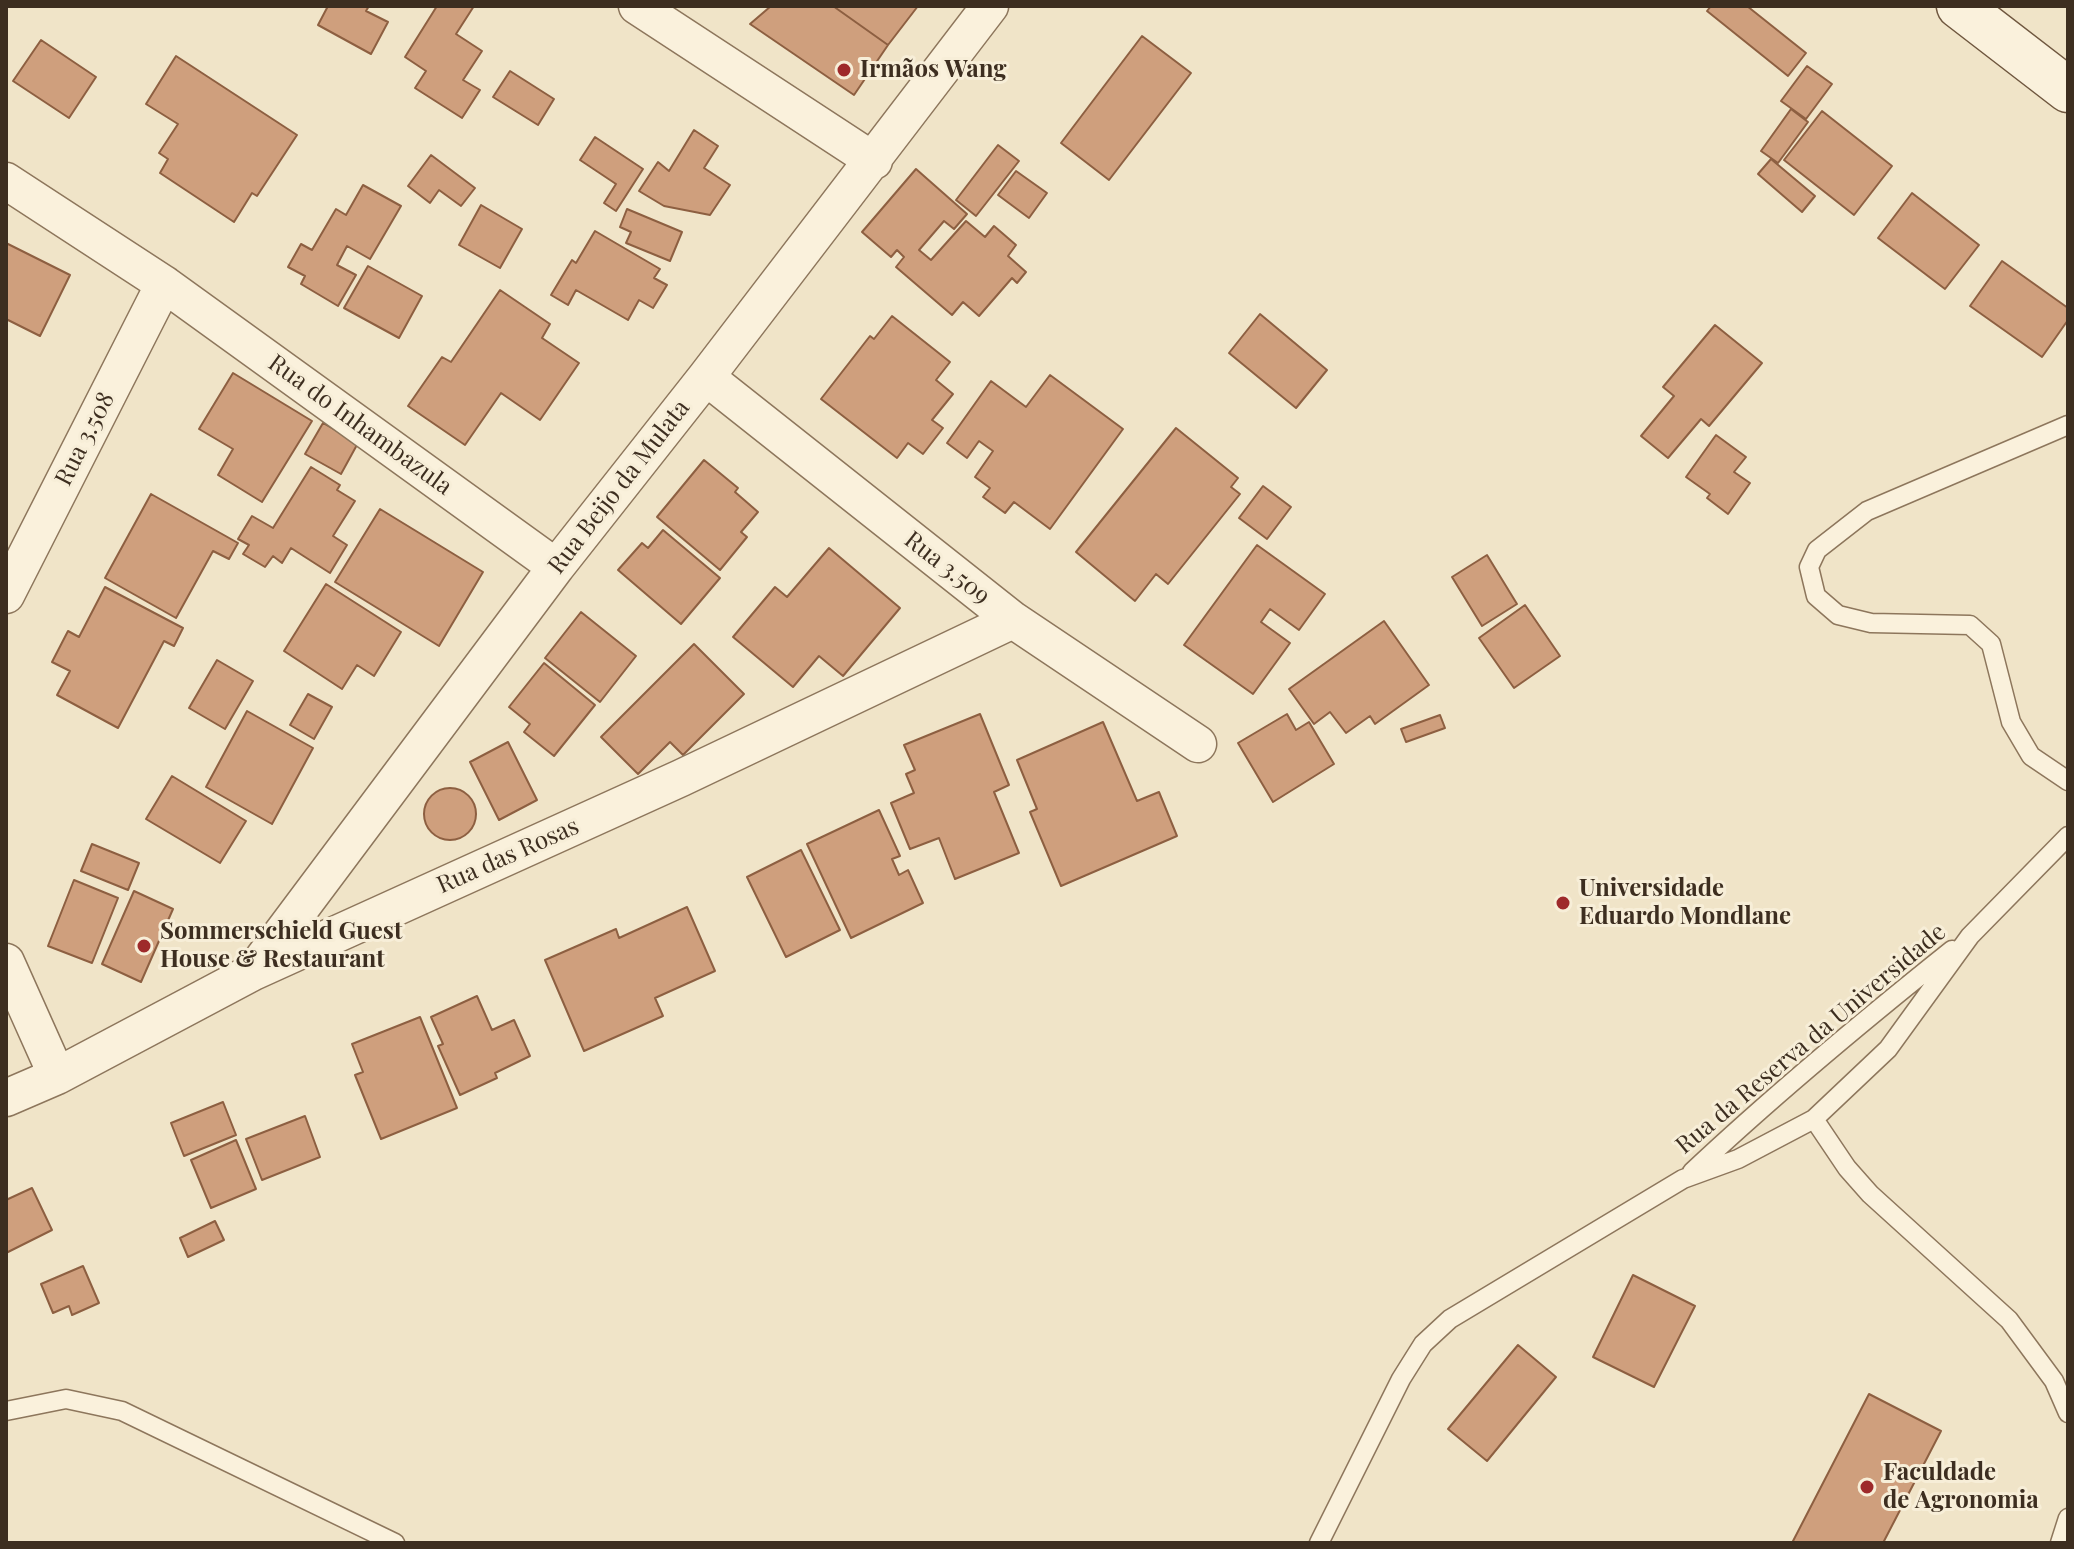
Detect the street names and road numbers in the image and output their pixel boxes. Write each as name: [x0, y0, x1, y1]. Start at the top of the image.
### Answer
street label: Rua do Inhambazula: [263, 349, 457, 501]
street label: Rua 3.508: [49, 387, 121, 491]
street label: Rua Beijo da Mulata: [542, 394, 696, 580]
street label: Rua 3.509: [898, 526, 996, 610]
street label: Rua das Rosas: [433, 812, 583, 900]
street label: Rua da Reserva da Universidade: [1670, 918, 1952, 1160]

